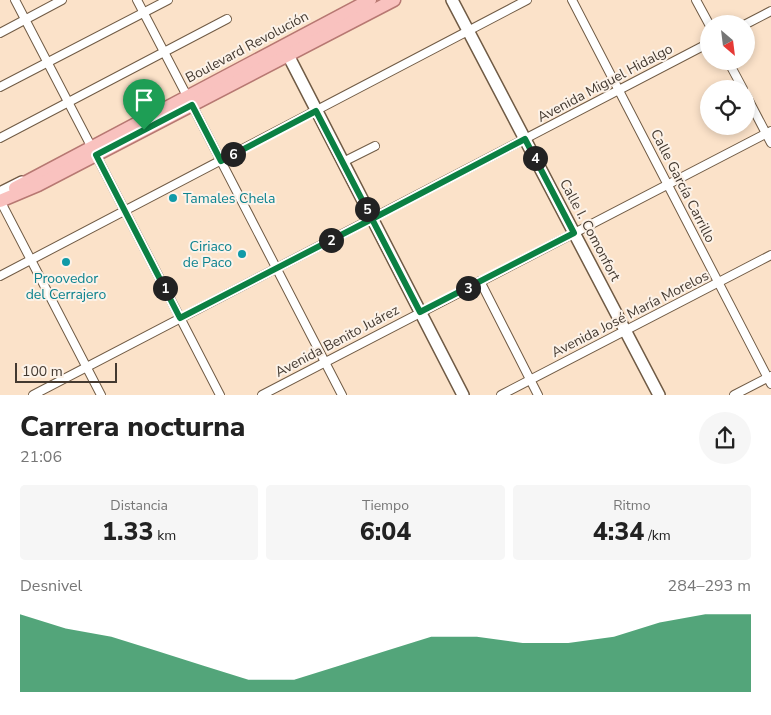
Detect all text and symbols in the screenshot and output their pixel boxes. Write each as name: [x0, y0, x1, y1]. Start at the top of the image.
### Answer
street label: Boulevard Revolución: [182, 7, 312, 87]
north arrow: [700, 15, 755, 70]
map controls: [700, 15, 755, 135]
street label: Avenida Miguel Hidalgo: [534, 39, 676, 127]
pin: [123, 79, 165, 130]
button: locate: [700, 80, 755, 135]
icon: arrive: [130, 86, 158, 114]
street label: Calle García Carrillo: [646, 126, 720, 246]
pin: 6: [220, 142, 246, 166]
text: 6: [229, 145, 238, 164]
pin: 4: [522, 146, 548, 170]
text: 4: [531, 149, 540, 168]
street label: Calle I. Comonfort: [555, 176, 625, 285]
place label: Tamales Chela: [183, 189, 275, 208]
marker: Tamales Chela: [167, 192, 179, 204]
pin: 5: [354, 196, 380, 222]
text: 5: [363, 200, 372, 219]
pin: 2: [318, 228, 344, 252]
text: 2: [327, 231, 336, 250]
place label: Ciriaco de Paco: [183, 237, 232, 272]
marker: Ciriaco de Paco: [236, 248, 248, 260]
marker: Proovedor del Cerrajero: [60, 256, 72, 268]
street label: Avenida José María Morelos: [548, 266, 712, 362]
place label: Proovedor del Cerrajero: [26, 269, 106, 304]
pin: 1: [152, 276, 178, 300]
pin: 3: [456, 276, 480, 300]
text: 1: [161, 279, 170, 298]
text: 3: [464, 279, 473, 298]
street label: Avenida Benito Juárez: [272, 300, 403, 382]
scale bar: [15, 360, 118, 383]
text: 100 m: [22, 362, 63, 381]
text: Carrera nocturna: [20, 408, 245, 446]
button: share: [699, 412, 751, 464]
text: 21:06: [20, 446, 62, 468]
text: Distancia: [110, 496, 168, 515]
text: Tiempo: [362, 496, 409, 515]
text: Ritmo: [613, 496, 650, 515]
text: 1.33: [102, 515, 154, 549]
text: 6:04: [360, 515, 411, 549]
text: 4:34: [593, 515, 644, 549]
text: km: [154, 526, 176, 545]
text: /km: [644, 526, 671, 545]
text: Desnivel: [20, 575, 82, 597]
text: 284–293 m: [668, 575, 751, 597]

